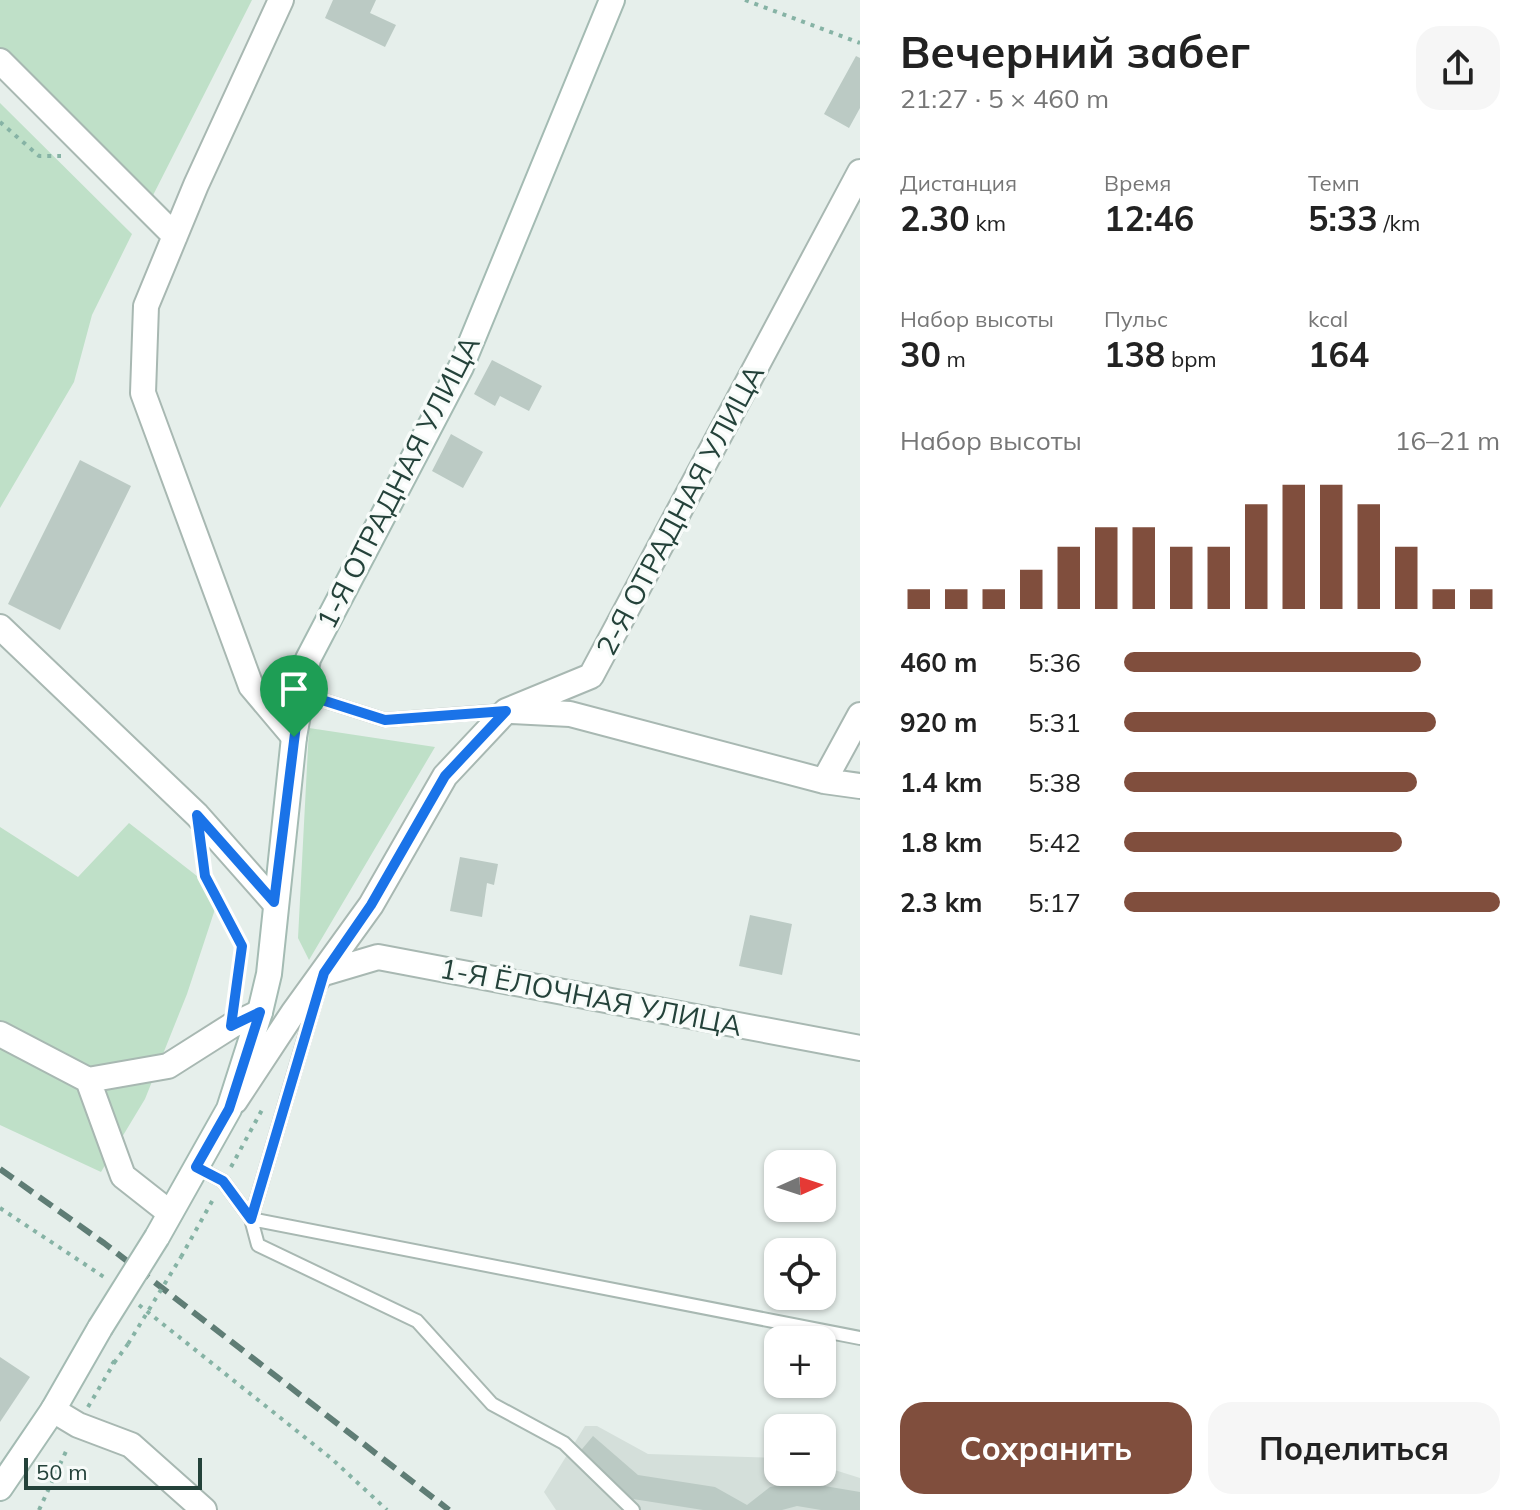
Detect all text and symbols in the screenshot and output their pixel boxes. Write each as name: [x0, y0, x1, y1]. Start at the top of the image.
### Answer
text: Вечерний забег: [900, 24, 1250, 79]
button: share: [1416, 26, 1500, 110]
text: 21:27 · 5 × 460 m: [900, 82, 1109, 115]
text: Дистанция: [900, 169, 1017, 197]
text: Время: [1104, 169, 1171, 197]
text: Темп: [1308, 169, 1360, 197]
text: 2.30: [900, 197, 970, 240]
text: 12:46: [1104, 197, 1194, 240]
text: 5:33: [1308, 197, 1378, 240]
text: km: [970, 209, 1006, 237]
text: /km: [1378, 209, 1420, 237]
text: Набор высоты: [900, 305, 1054, 333]
text: Пульс: [1104, 305, 1168, 333]
text: kcal: [1308, 305, 1348, 333]
street label: 1-Я ОТРАДНАЯ УЛИЦА: [308, 329, 487, 634]
text: 30: [900, 333, 941, 376]
text: 138: [1104, 333, 1165, 376]
text: 164: [1308, 333, 1369, 376]
text: m: [941, 345, 966, 373]
text: bpm: [1165, 345, 1217, 373]
street label: 2-Я ОТРАДНАЯ УЛИЦА: [588, 358, 771, 661]
text: Набор высоты: [900, 424, 1082, 457]
text: 16–21 m: [1395, 424, 1500, 457]
text: 460 m: [900, 646, 977, 679]
text: 5:36: [1028, 646, 1081, 679]
pin: [260, 655, 328, 737]
icon: arrive: [272, 667, 316, 711]
text: 920 m: [900, 706, 977, 739]
text: 5:31: [1028, 706, 1081, 739]
text: 1.4 km: [900, 766, 983, 799]
text: 5:38: [1028, 766, 1081, 799]
text: 1.8 km: [900, 826, 983, 859]
text: 5:42: [1028, 826, 1081, 859]
text: 2.3 km: [900, 886, 983, 919]
text: 5:17: [1028, 886, 1081, 919]
street label: 1-Я ЁЛОЧНАЯ УЛИЦА: [437, 950, 745, 1043]
north arrow: [764, 1150, 836, 1222]
map controls: [764, 1150, 836, 1486]
button: locate: [764, 1238, 836, 1310]
button: +: [764, 1326, 836, 1398]
button: Сохранить: [900, 1402, 1192, 1494]
button: Поделиться: [1208, 1402, 1500, 1494]
button: −: [764, 1414, 836, 1486]
scale bar: [24, 1454, 202, 1490]
text: 50 m: [36, 1458, 87, 1486]

